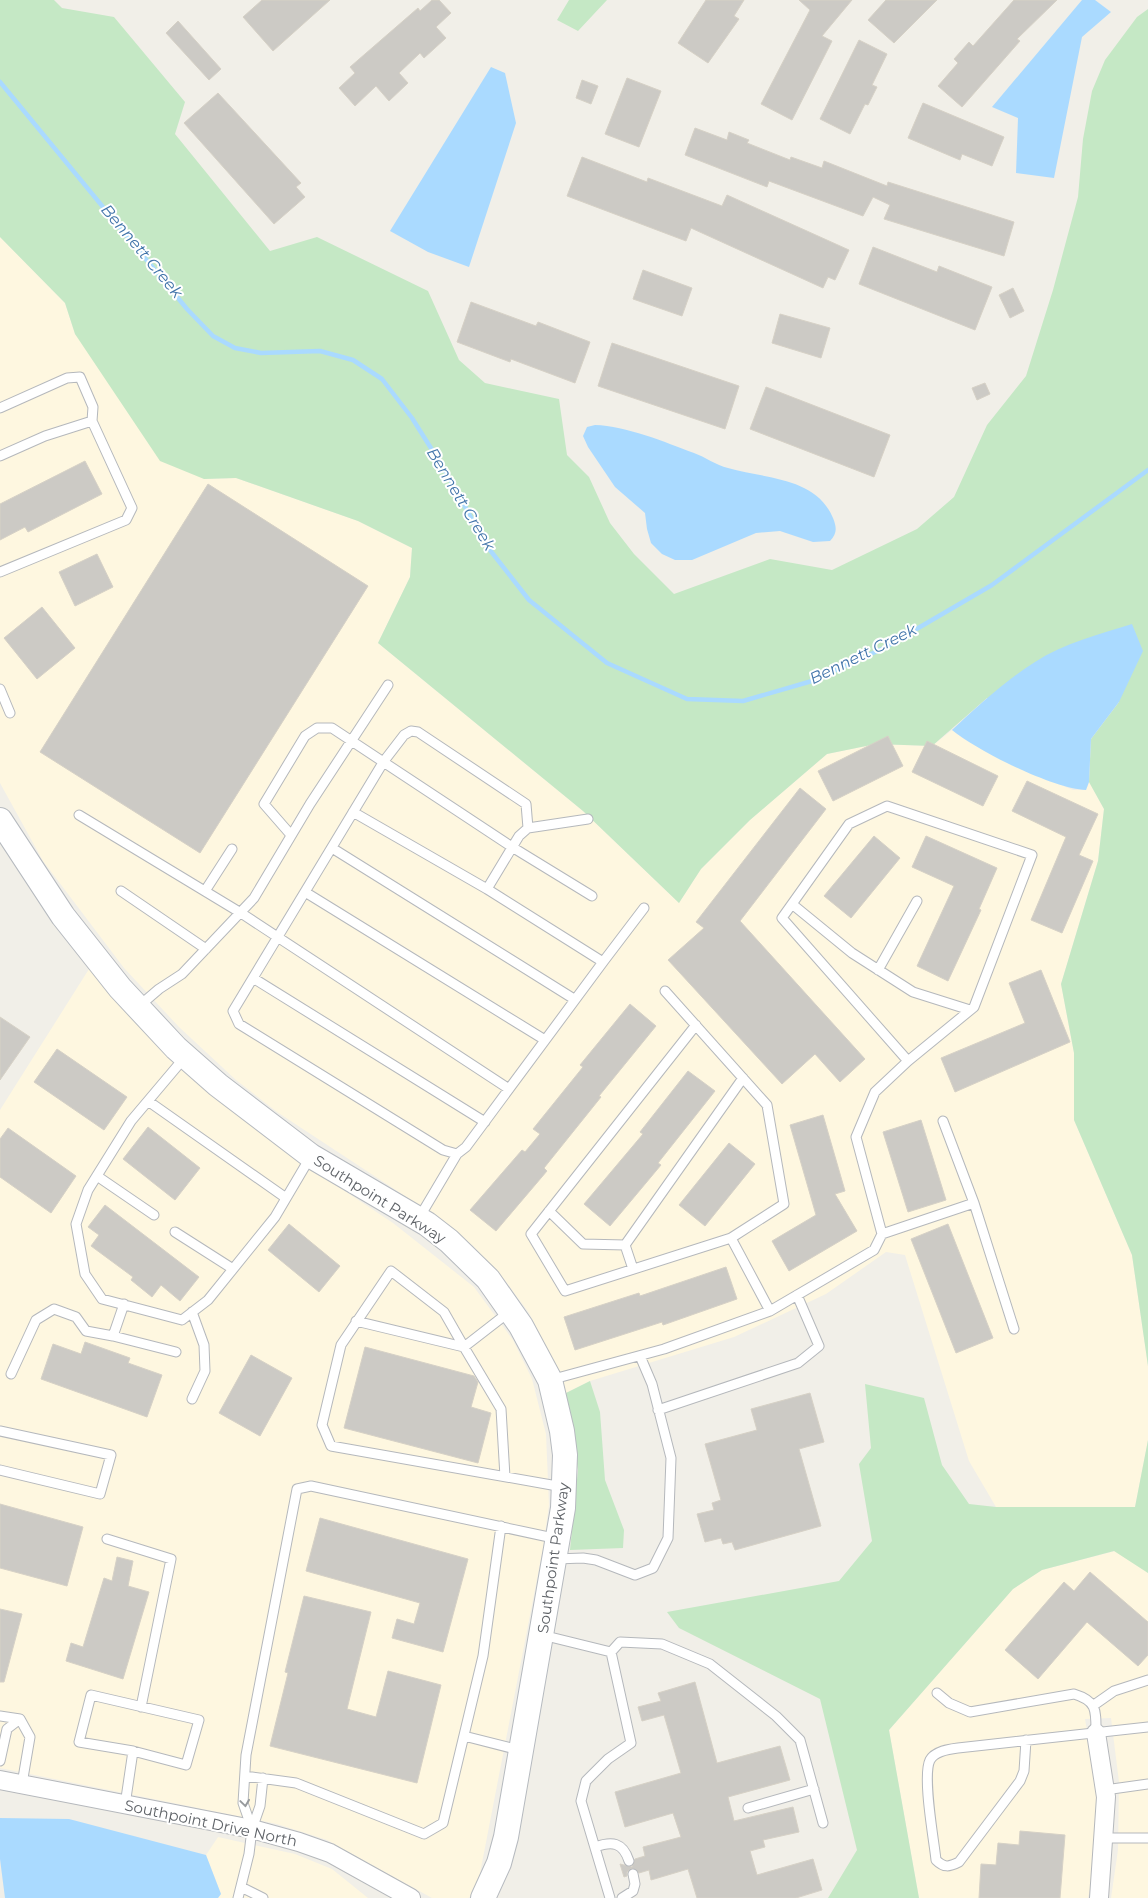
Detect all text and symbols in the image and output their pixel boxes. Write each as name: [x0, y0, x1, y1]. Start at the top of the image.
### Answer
water label: Bennett Creek: [97, 200, 188, 303]
water label: Bennett Creek: [423, 444, 500, 555]
water label: Bennett Creek: [806, 619, 921, 688]
street label: Southpoint Parkway: [310, 1151, 450, 1248]
street label: Southpoint Parkway: [533, 1480, 573, 1635]
street label: Southpoint Drive North: [123, 1795, 299, 1851]
one-way arrow: [239, 1799, 250, 1807]

